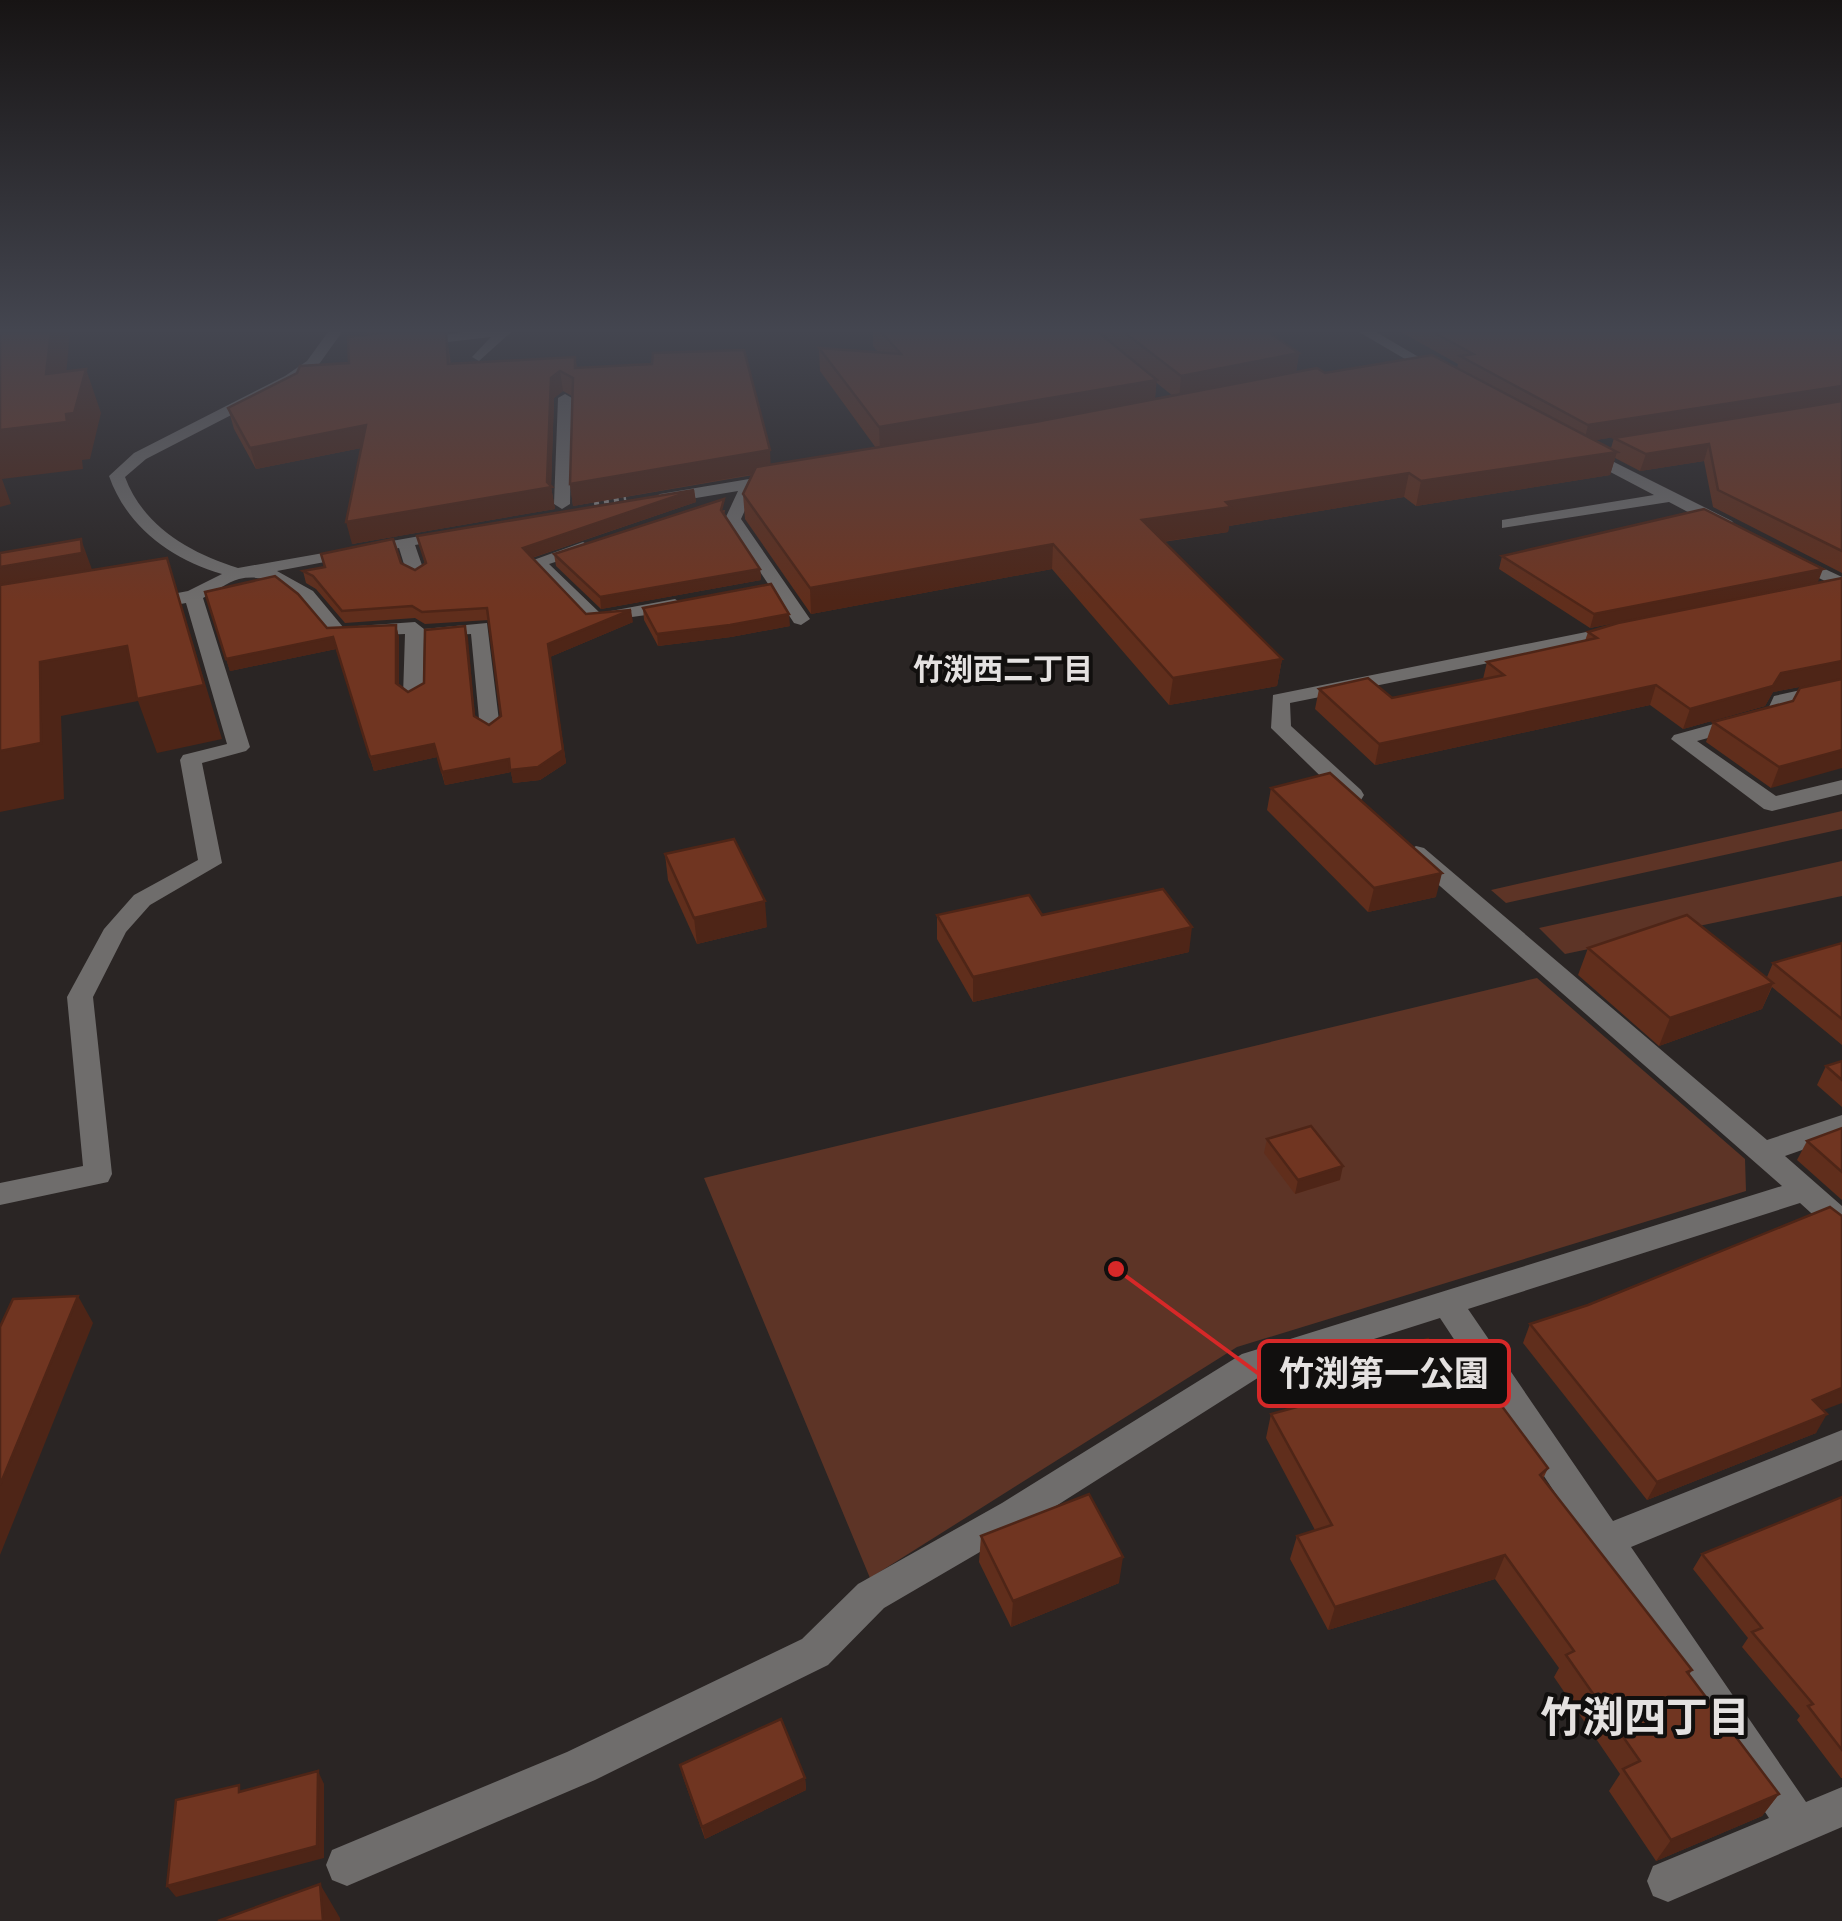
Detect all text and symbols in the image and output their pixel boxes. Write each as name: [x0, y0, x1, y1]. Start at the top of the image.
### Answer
district label: 竹渕西二丁目: [913, 652, 1093, 688]
callout: 竹渕第一公園: [1259, 1341, 1509, 1406]
text: 竹渕第一公園: [1279, 1353, 1489, 1395]
district label: 竹渕四丁目: [1540, 1693, 1750, 1743]

